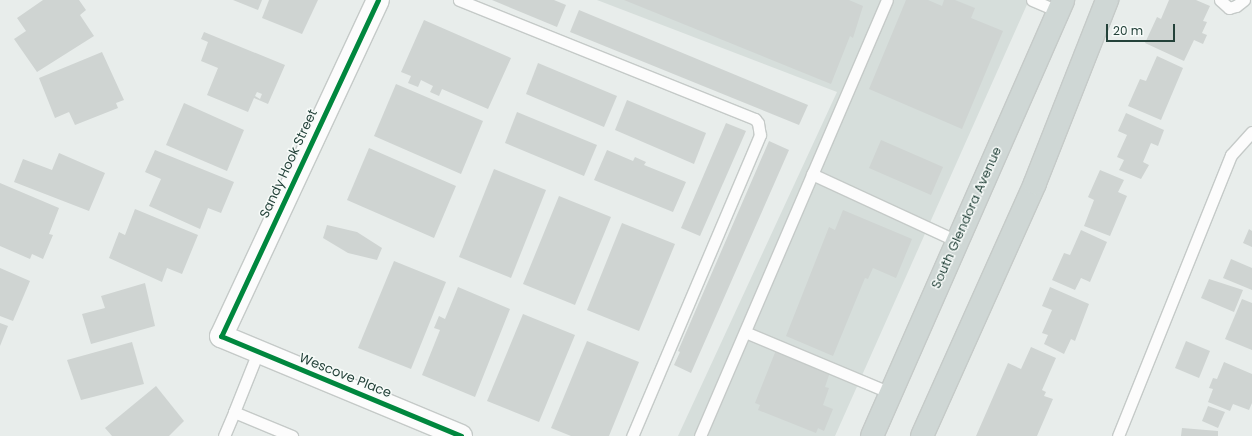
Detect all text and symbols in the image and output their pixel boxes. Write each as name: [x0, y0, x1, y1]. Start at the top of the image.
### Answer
scale bar: [1108, 16, 1177, 42]
text: 20 m: [1113, 22, 1143, 39]
street label: Sandy Hook Street: [257, 107, 321, 221]
street label: South Glendora Avenue: [929, 145, 1005, 291]
street label: Wescove Place: [297, 350, 393, 402]

